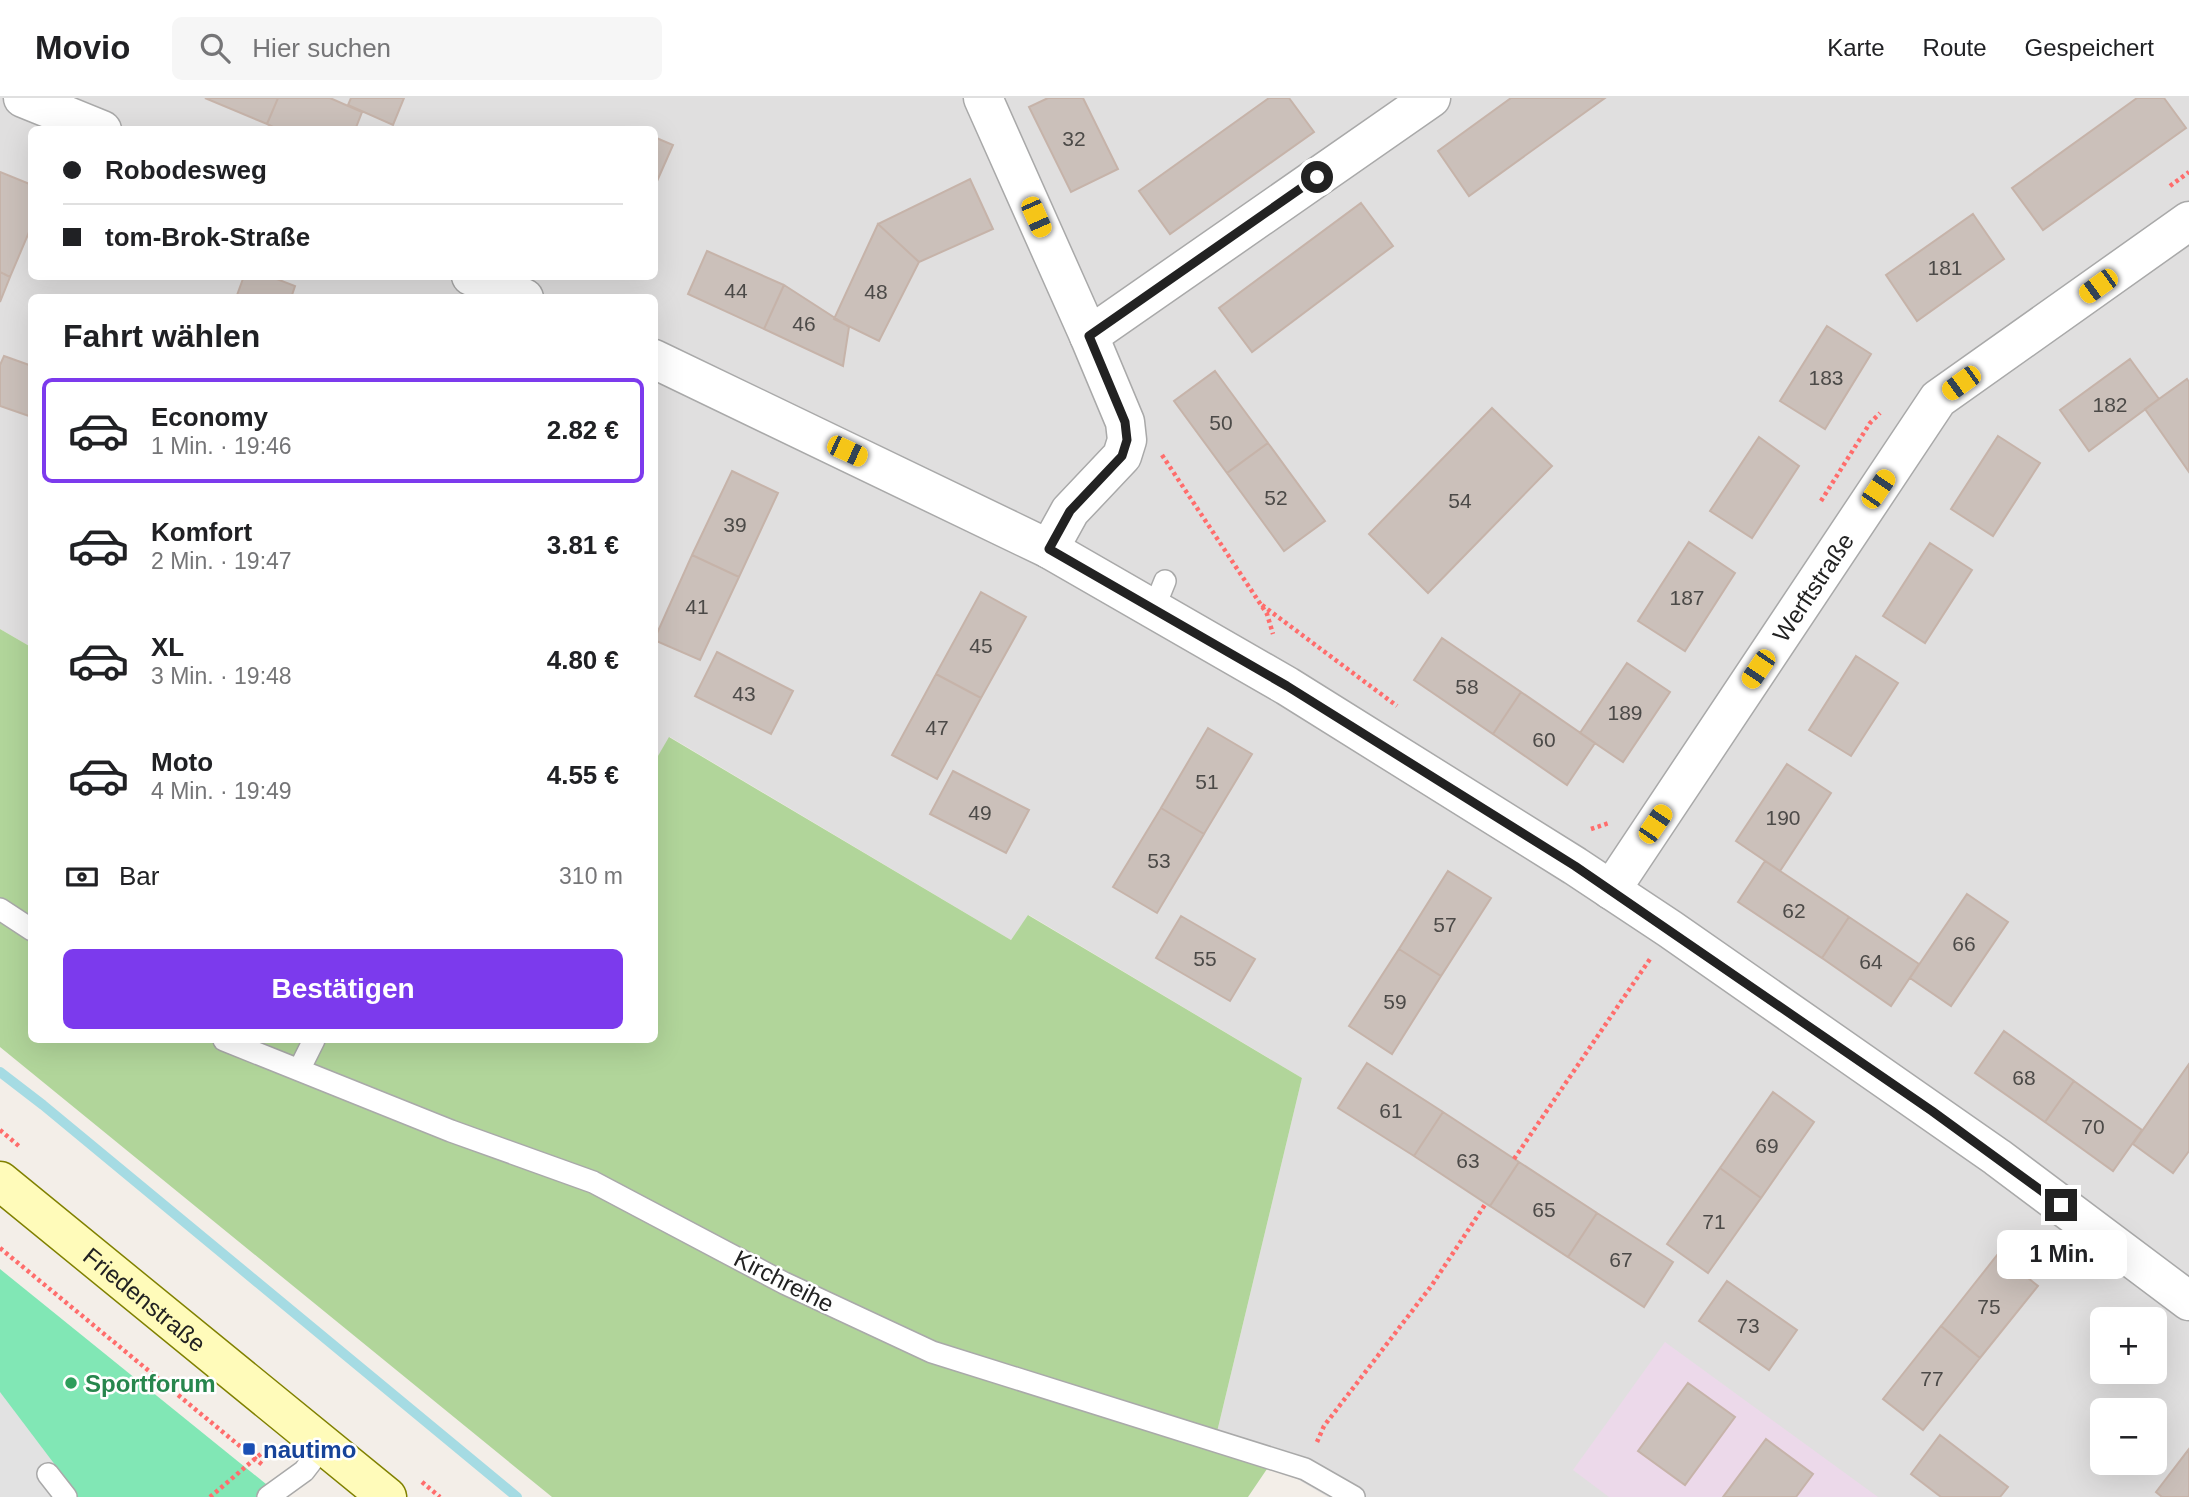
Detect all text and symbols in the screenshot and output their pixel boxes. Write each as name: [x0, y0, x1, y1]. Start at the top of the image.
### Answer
search box: [172, 17, 662, 80]
text: Movio: [35, 29, 130, 66]
icon: search: [196, 29, 234, 67]
text: Hier suchen: [252, 33, 391, 63]
text: Karte: [1827, 34, 1885, 61]
text: Route: [1923, 34, 1987, 61]
text: Gespeichert: [2025, 34, 2154, 61]
house number: 32: [1062, 127, 1086, 150]
text: Robodesweg: [105, 155, 267, 185]
route start: [1301, 161, 1333, 193]
car: [1018, 194, 1055, 240]
text: tom-Brok-Straße: [105, 222, 310, 252]
house number: 181: [1927, 256, 1963, 279]
car: [2075, 265, 2122, 307]
house number: 44: [724, 279, 748, 302]
house number: 48: [864, 280, 888, 303]
house number: 46: [792, 312, 816, 335]
text: Fahrt wählen: [63, 318, 260, 354]
car: [1938, 362, 1985, 404]
house number: 183: [1808, 366, 1844, 389]
house number: 182: [2092, 393, 2128, 416]
icon: car: [67, 399, 130, 462]
text: Economy: [151, 402, 268, 432]
house number: 50: [1209, 411, 1233, 434]
text: 2.82 €: [547, 415, 619, 445]
text: 1 Min. · 19:46: [151, 433, 292, 459]
car: [824, 433, 871, 469]
car: [1858, 466, 1899, 512]
house number: 52: [1264, 486, 1288, 509]
house number: 54: [1448, 489, 1472, 512]
house number: 39: [723, 513, 747, 536]
icon: car: [67, 514, 130, 577]
text: Komfort: [151, 517, 252, 547]
street label: Werftstraße: [1767, 528, 1859, 647]
text: 3.81 €: [547, 530, 619, 560]
text: 2 Min. · 19:47: [151, 548, 292, 574]
house number: 187: [1669, 586, 1705, 609]
house number: 41: [685, 595, 709, 618]
icon: car: [67, 629, 130, 692]
text: XL: [151, 632, 184, 662]
house number: 45: [969, 634, 993, 657]
text: 4.80 €: [547, 645, 619, 675]
car: [1738, 646, 1779, 692]
text: 3 Min. · 19:48: [151, 663, 292, 689]
house number: 58: [1455, 675, 1479, 698]
house number: 43: [732, 682, 756, 705]
house number: 189: [1607, 701, 1643, 724]
house number: 47: [925, 716, 949, 739]
house number: 60: [1532, 728, 1556, 751]
icon: car: [67, 744, 130, 807]
text: Moto: [151, 747, 213, 777]
text: 4.55 €: [547, 760, 619, 790]
house number: 51: [1195, 770, 1219, 793]
text: 4 Min. · 19:49: [151, 778, 292, 804]
house number: 49: [968, 801, 992, 824]
car: [1635, 801, 1676, 847]
house number: 190: [1765, 806, 1801, 829]
house number: 53: [1147, 849, 1171, 872]
icon: cash: [63, 858, 101, 896]
text: Bar: [119, 861, 159, 891]
text: 310 m: [559, 863, 623, 889]
house number: 62: [1782, 899, 1806, 922]
house number: 57: [1433, 913, 1457, 936]
house number: 66: [1952, 932, 1976, 955]
house number: 55: [1193, 947, 1217, 970]
button: Bestätigen: [63, 949, 623, 1029]
house number: 64: [1859, 950, 1883, 973]
house number: 59: [1383, 990, 1407, 1013]
house number: 68: [2012, 1066, 2036, 1089]
house number: 61: [1379, 1099, 1403, 1122]
house number: 70: [2081, 1115, 2105, 1138]
house number: 69: [1755, 1134, 1779, 1157]
house number: 63: [1456, 1149, 1480, 1172]
route end: [2045, 1189, 2077, 1221]
house number: 65: [1532, 1198, 1556, 1221]
house number: 71: [1702, 1210, 1726, 1233]
callout: 1 Min.: [1996, 1230, 2126, 1278]
text: 1 Min.: [2029, 1241, 2095, 1267]
street label: Friedenstraße: [78, 1242, 211, 1357]
street label: Kirchreihe: [730, 1244, 838, 1318]
house number: 67: [1609, 1248, 1633, 1271]
house number: 75: [1977, 1295, 2001, 1318]
map controls: [2090, 1307, 2167, 1475]
button: +: [2090, 1307, 2167, 1384]
house number: 73: [1736, 1314, 1760, 1337]
house number: 77: [1920, 1367, 1944, 1390]
place label: Sportforum: [85, 1370, 216, 1397]
marker: Sportforum: [63, 1375, 79, 1391]
button: −: [2090, 1398, 2167, 1475]
place label: nautimo: [263, 1436, 356, 1463]
marker: nautimo: [241, 1441, 257, 1457]

